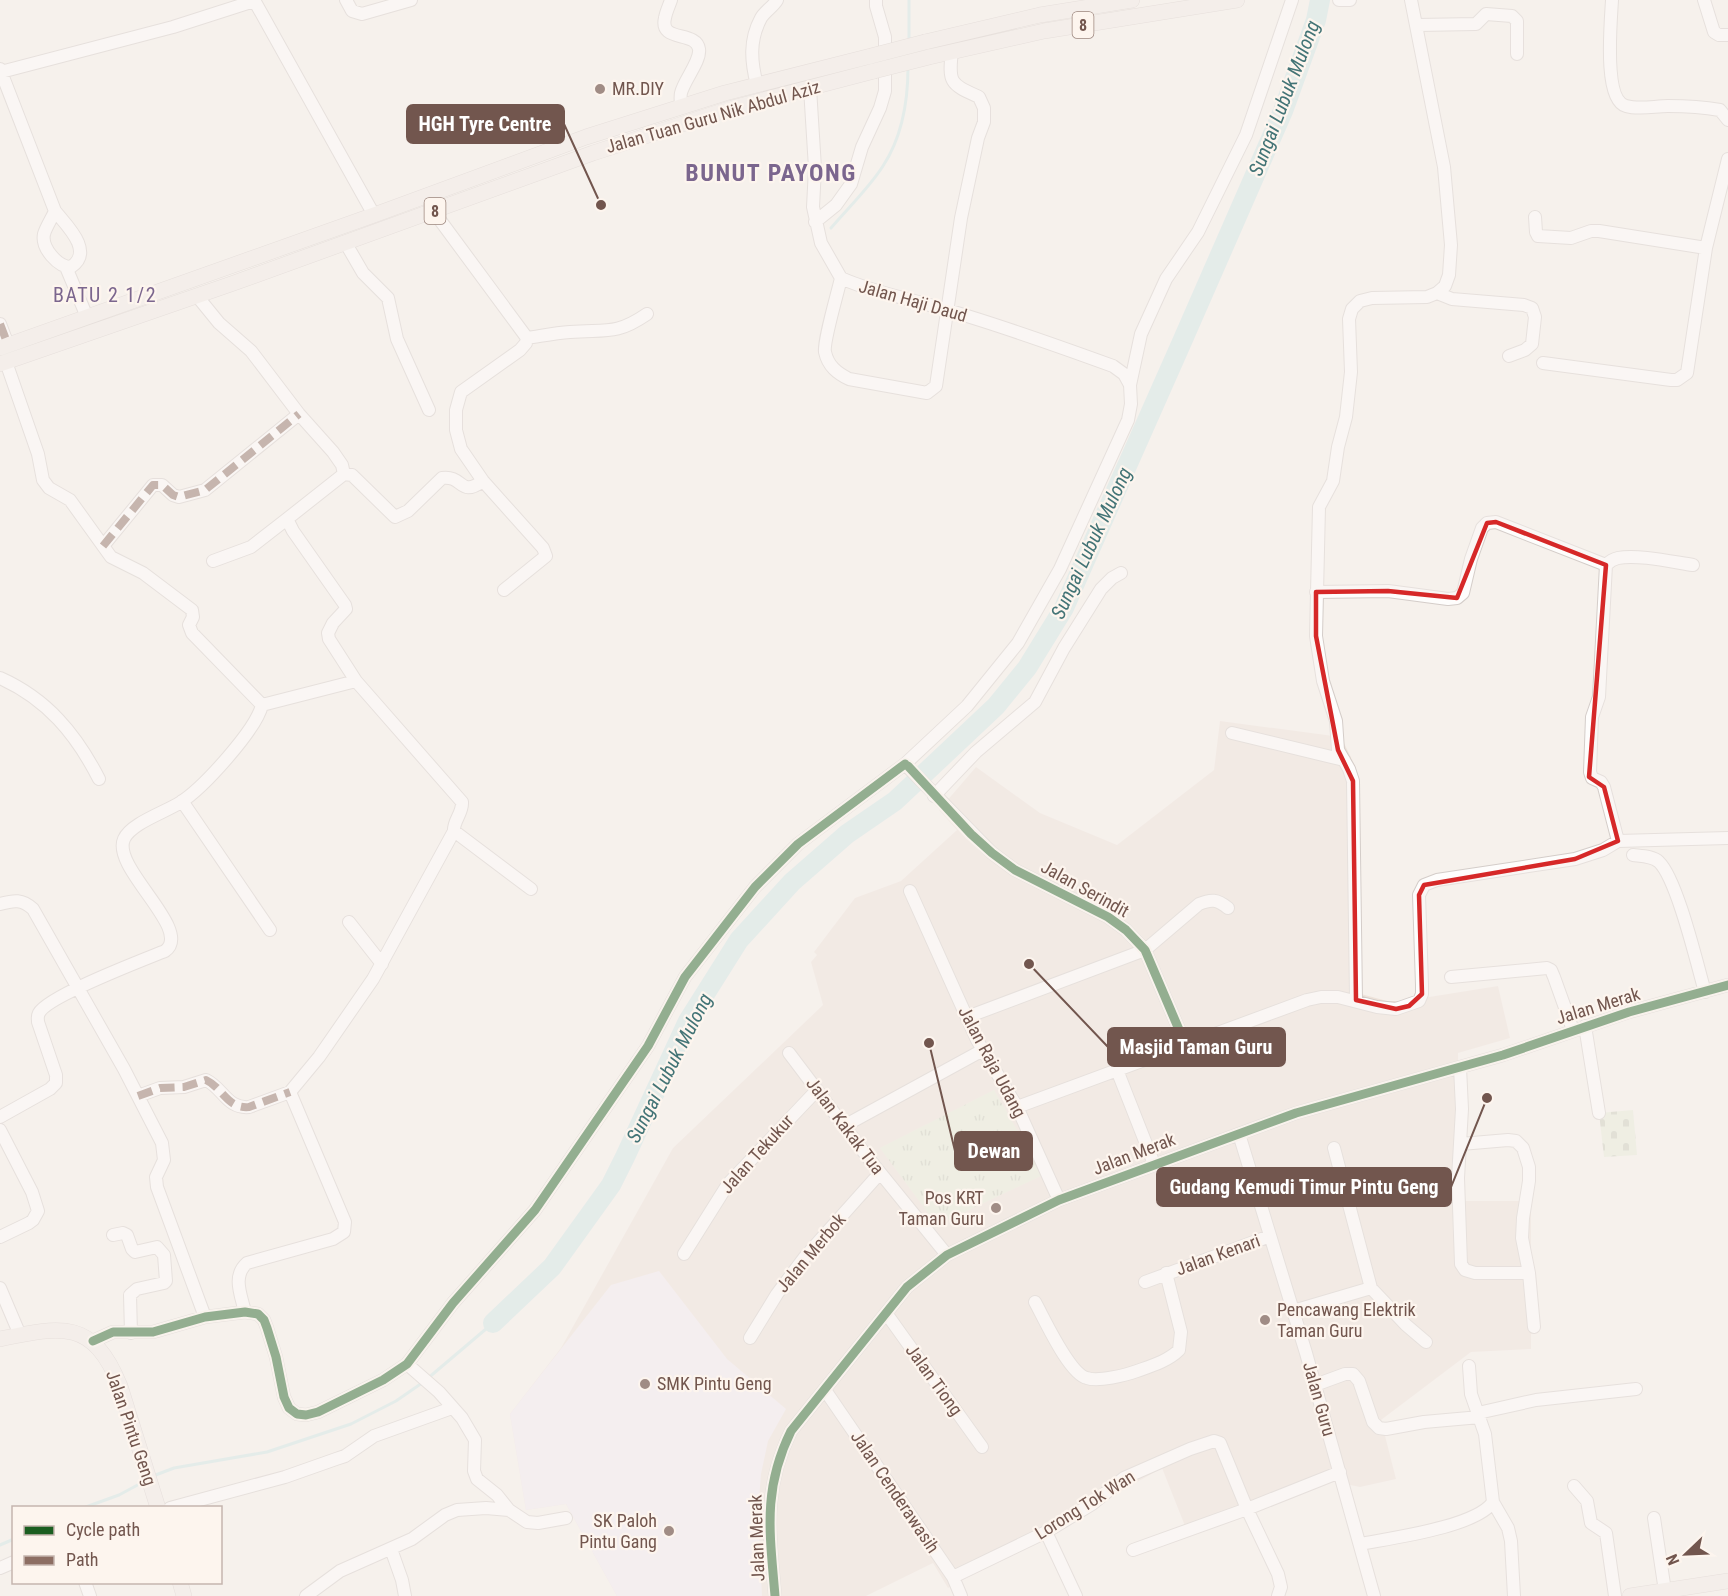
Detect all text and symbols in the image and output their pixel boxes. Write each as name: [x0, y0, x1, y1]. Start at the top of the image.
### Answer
road number: 8: [1072, 12, 1094, 38]
water label: Sungai Lubuk Mulong: [1243, 17, 1325, 179]
street label: Jalan Tuan Guru Nik Abdul Aziz: [603, 76, 823, 157]
place label: MR.DIY: [612, 78, 664, 99]
marker: MR.DIY: [593, 82, 607, 96]
callout: HGH Tyre Centre: [407, 105, 564, 143]
text: HGH Tyre Centre: [419, 112, 551, 136]
district label: BUNUT PAYONG: [685, 159, 857, 187]
road number: 8: [424, 198, 446, 224]
street label: Jalan Haji Daud: [857, 275, 970, 326]
district label: BATU 2 1/2: [53, 283, 157, 307]
water label: Sungai Lubuk Mulong: [1045, 463, 1137, 623]
street label: Jalan Serindit: [1038, 856, 1133, 921]
street label: Jalan Merak: [1553, 983, 1642, 1028]
water label: Sungai Lubuk Mulong: [621, 989, 717, 1147]
street label: Jalan Raja Udang: [954, 1002, 1031, 1121]
callout: Masjid Taman Guru: [1108, 1028, 1285, 1066]
text: Masjid Taman Guru: [1120, 1035, 1272, 1059]
street label: Jalan Kakak Tua: [802, 1073, 889, 1178]
street label: Jalan Tekukur: [716, 1110, 798, 1197]
street label: Jalan Merak: [1090, 1128, 1178, 1179]
callout: Dewan: [955, 1132, 1032, 1170]
text: Dewan: [968, 1139, 1020, 1163]
callout: Gudang Kemudi Timur Pintu Geng: [1157, 1168, 1451, 1206]
text: Gudang Kemudi Timur Pintu Geng: [1169, 1175, 1439, 1199]
place label: Pos KRT Taman Guru: [898, 1187, 984, 1229]
marker: Pos KRT Taman Guru: [989, 1201, 1003, 1215]
street label: Jalan Merbok: [772, 1209, 850, 1296]
street label: Jalan Kenari: [1173, 1230, 1263, 1279]
place label: Pencawang Elektrik Taman Guru: [1277, 1299, 1416, 1341]
marker: Pencawang Elektrik Taman Guru: [1258, 1313, 1272, 1327]
street label: Jalan Tiong: [902, 1340, 967, 1419]
street label: Jalan Guru: [1299, 1359, 1340, 1439]
street label: Jalan Pintu Geng: [102, 1367, 161, 1488]
place label: SMK Pintu Geng: [657, 1373, 772, 1394]
marker: SMK Pintu Geng: [638, 1377, 652, 1391]
street label: Jalan Cenderawasih: [847, 1427, 944, 1557]
street label: Lorong Tok Wan: [1031, 1466, 1139, 1544]
street label: Jalan Merak: [744, 1494, 769, 1582]
legend: [12, 1506, 222, 1584]
place label: SK Paloh Pintu Gang: [579, 1510, 657, 1552]
text: Cycle path: [66, 1519, 140, 1540]
marker: SK Paloh Pintu Gang: [662, 1524, 676, 1538]
north arrow: [1656, 1524, 1716, 1584]
text: Path: [66, 1549, 99, 1570]
text: N: [1662, 1551, 1683, 1568]

